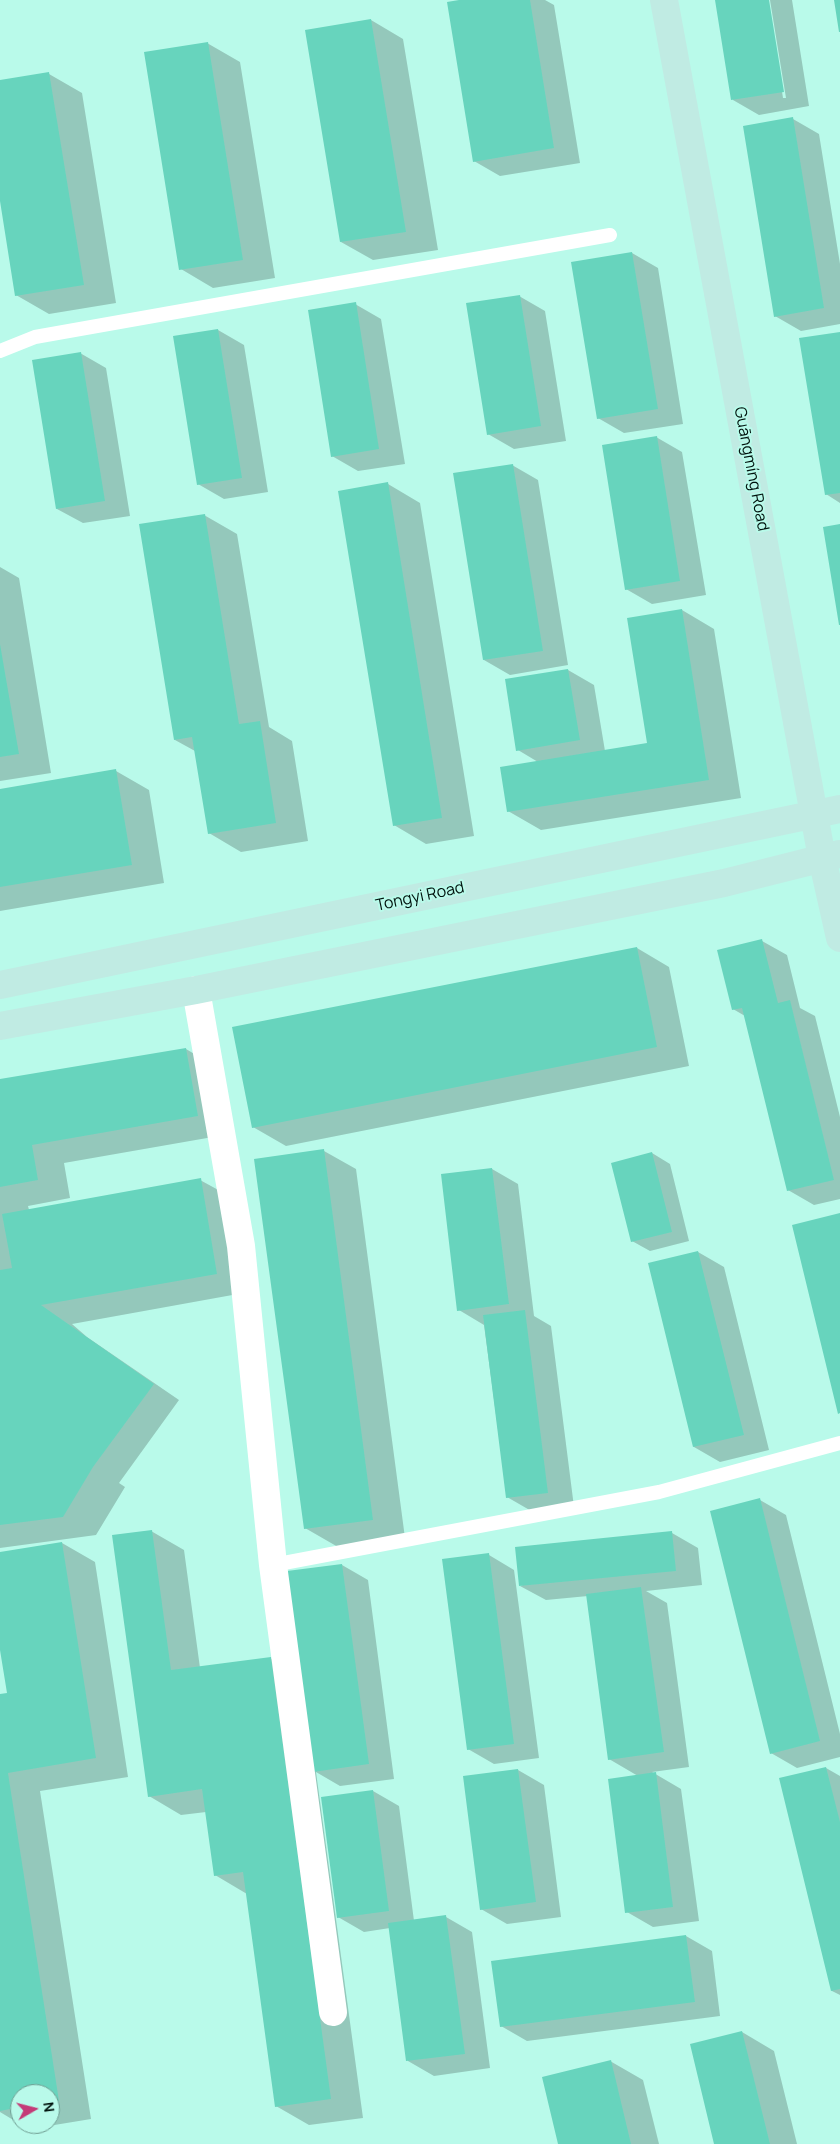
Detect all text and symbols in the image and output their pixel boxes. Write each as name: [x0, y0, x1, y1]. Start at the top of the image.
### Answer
street label: Guāngmíng Road: [730, 405, 772, 533]
street label: Tongyi Road: [374, 878, 466, 916]
north arrow: [10, 2084, 60, 2134]
text: N: [39, 2101, 59, 2113]

